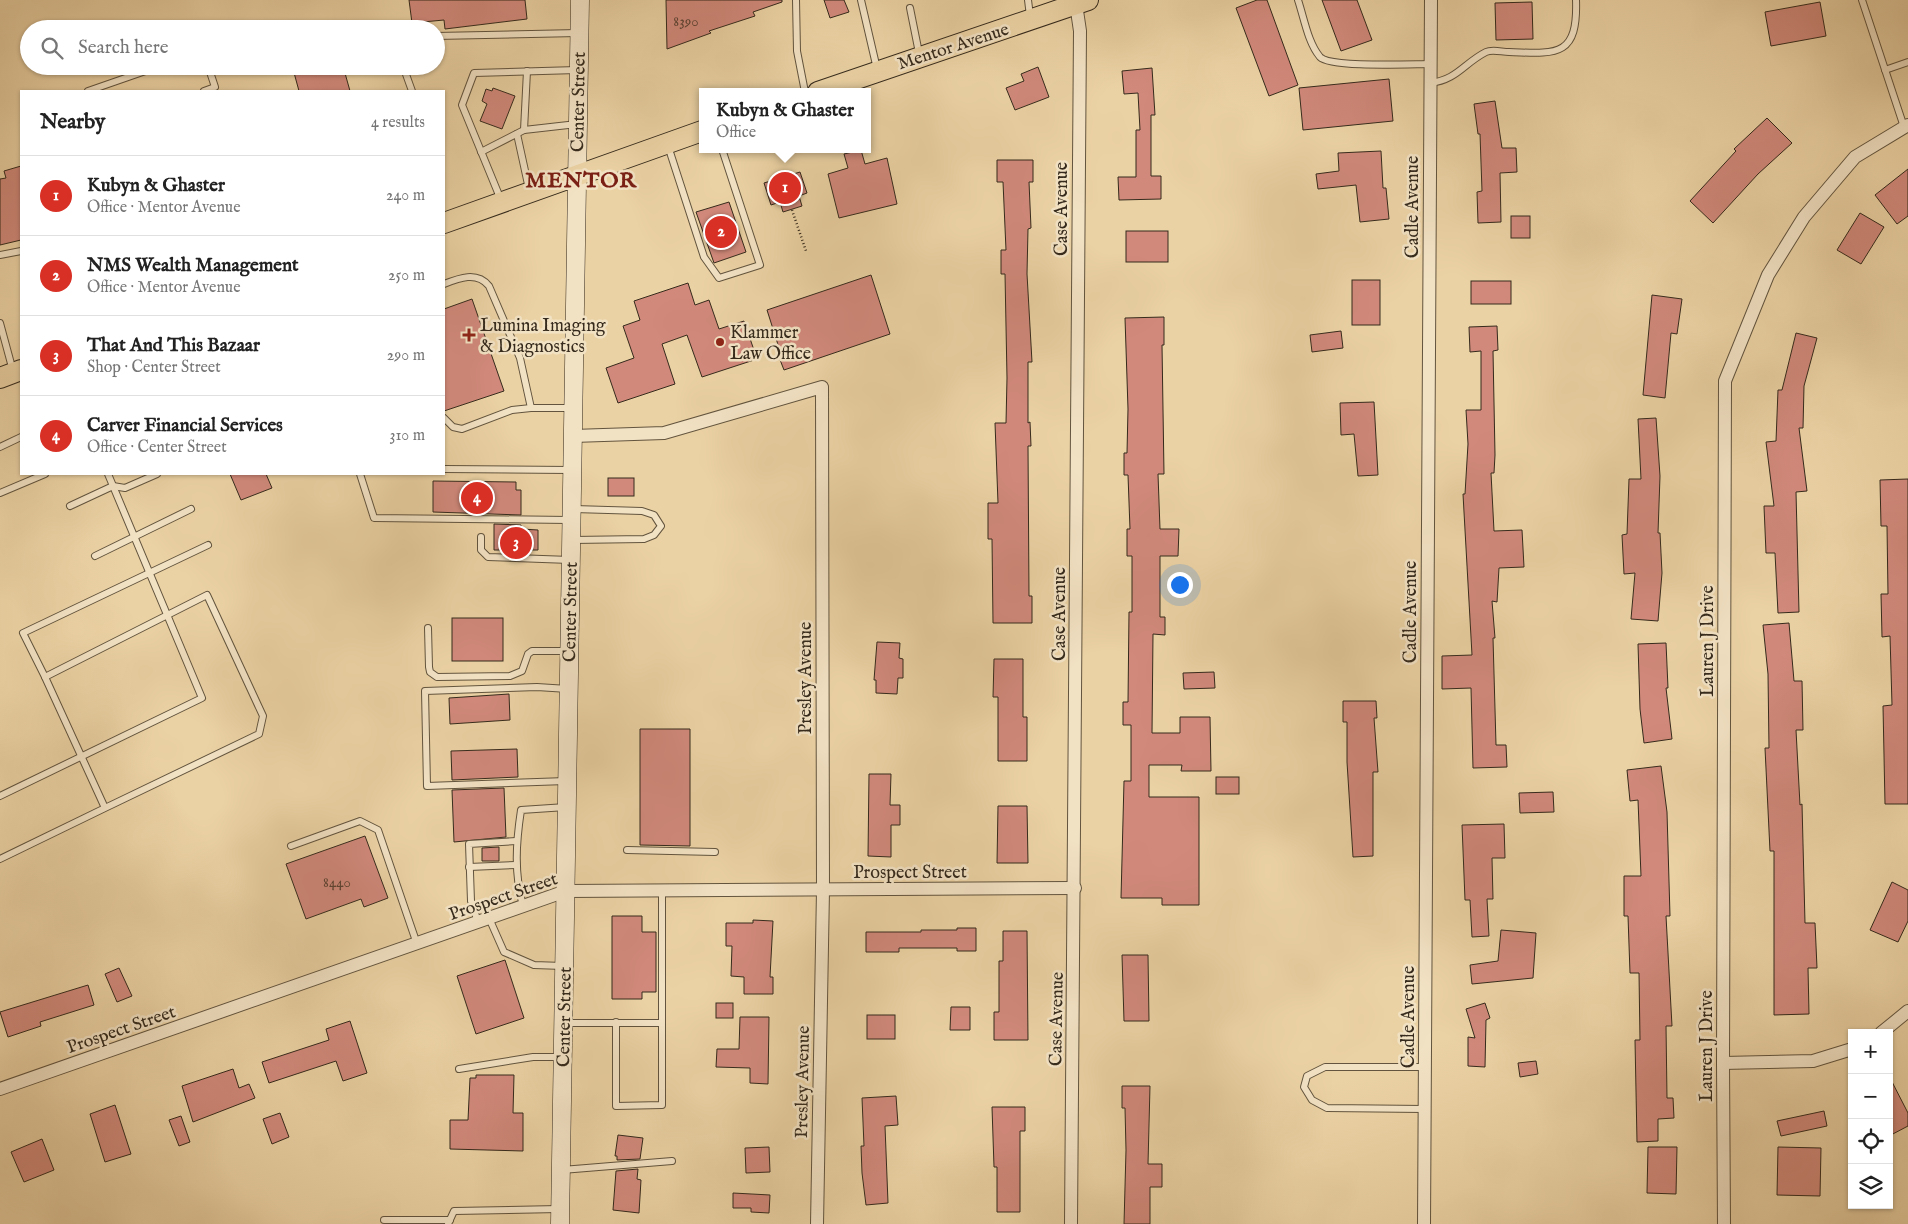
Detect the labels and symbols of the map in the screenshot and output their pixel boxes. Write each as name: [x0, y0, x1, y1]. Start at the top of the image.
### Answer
house number: 8390: [673, 12, 699, 31]
street label: Mentor Avenue: [895, 19, 1012, 76]
street label: Center Street: [567, 52, 592, 152]
street label: Cadle Avenue: [1402, 156, 1425, 258]
street label: Case Avenue: [1051, 162, 1074, 256]
district label: MENTOR: [525, 167, 637, 195]
pin: 1: [769, 169, 801, 207]
pin: 2: [705, 213, 737, 251]
place label: Lumina Imaging & Diagnostics: [480, 315, 606, 359]
place label: Klammer Law Office: [730, 322, 811, 366]
marker: Lumina Imaging & Diagnostics: [462, 328, 476, 342]
marker: Klammer Law Office: [714, 336, 726, 348]
pin: 4: [461, 479, 493, 517]
pin: 3: [500, 524, 532, 562]
street label: Cadle Avenue: [1400, 561, 1423, 663]
street label: Center Street: [559, 562, 584, 662]
street label: Case Avenue: [1049, 567, 1072, 661]
your location: [1167, 572, 1193, 598]
street label: Lauren J Drive: [1697, 585, 1720, 697]
street label: Presley Avenue: [795, 622, 818, 734]
street label: Prospect Street: [853, 862, 967, 885]
street label: Prospect Street: [446, 868, 561, 927]
house number: 8440: [323, 873, 351, 892]
street label: Cadle Avenue: [1398, 966, 1421, 1068]
street label: Center Street: [553, 967, 578, 1067]
street label: Case Avenue: [1045, 972, 1070, 1066]
street label: Lauren J Drive: [1696, 990, 1719, 1102]
street label: Prospect Street: [64, 1001, 179, 1060]
street label: Presley Avenue: [791, 1026, 816, 1138]

